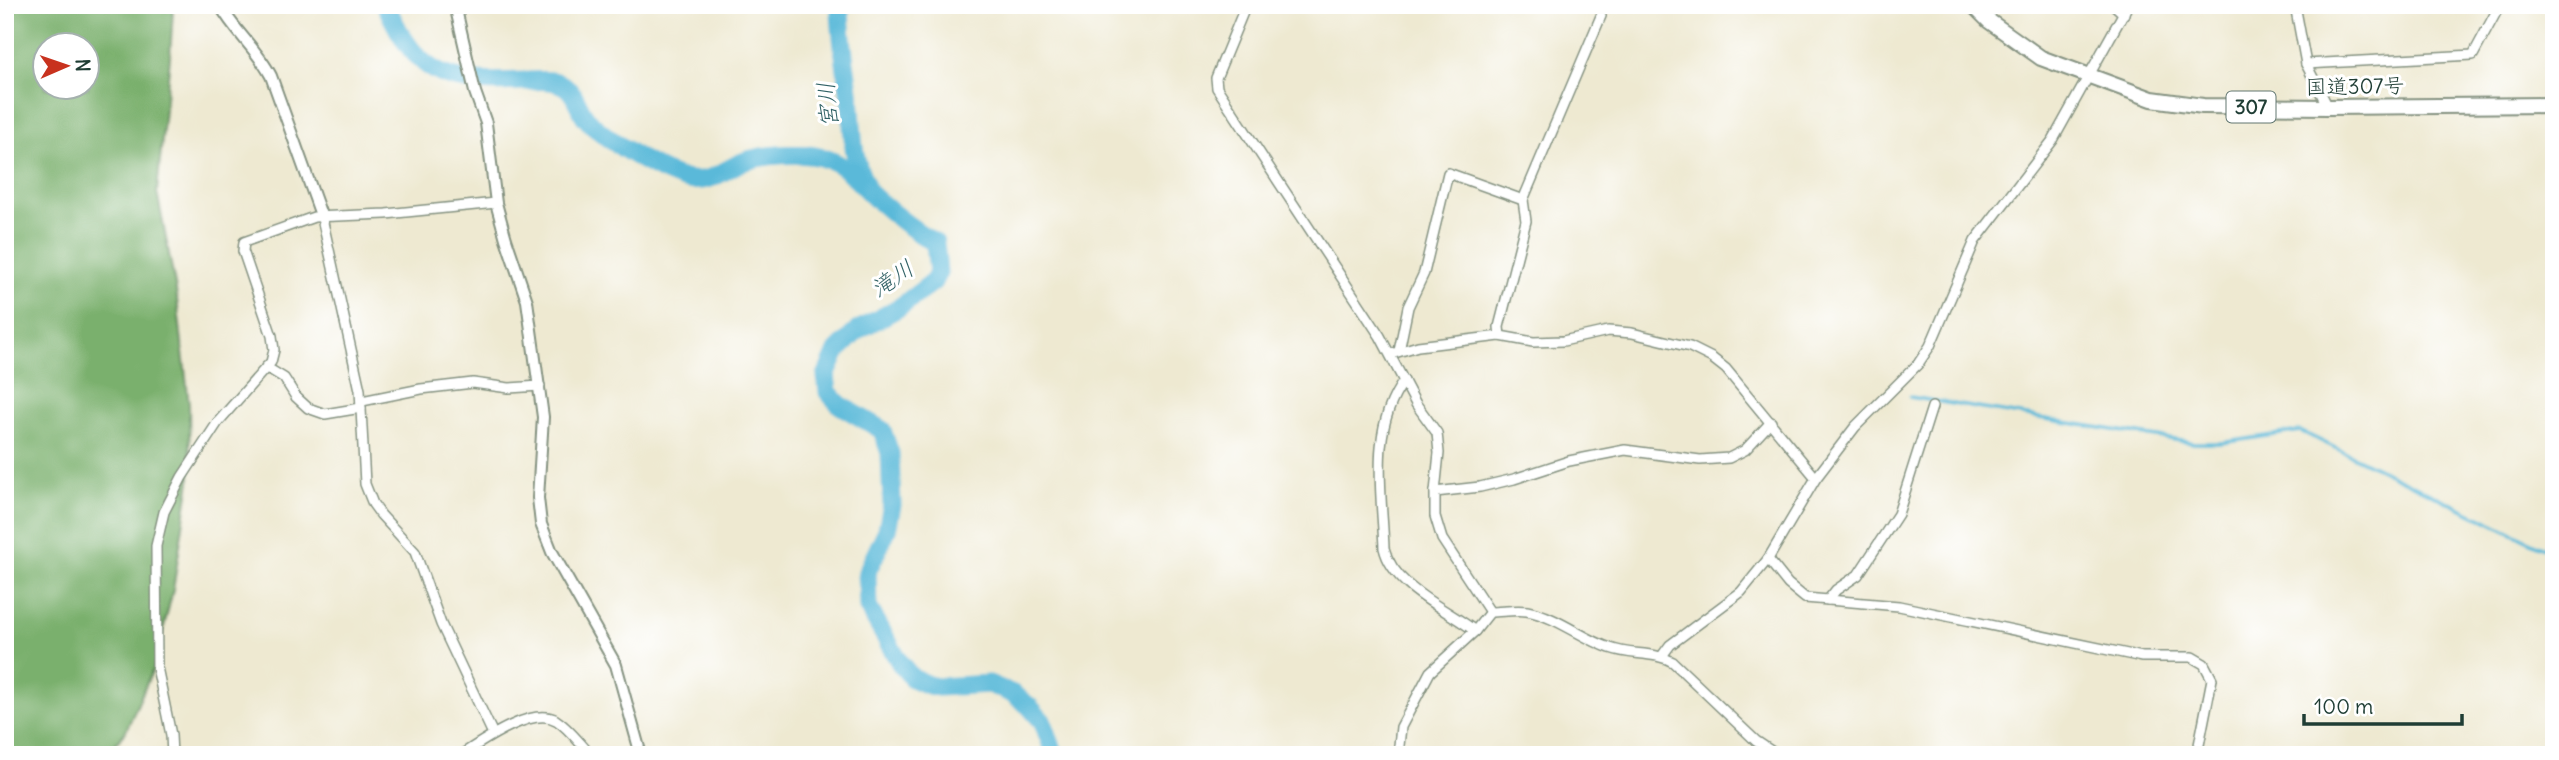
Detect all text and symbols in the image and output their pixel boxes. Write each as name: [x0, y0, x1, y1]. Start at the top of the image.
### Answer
north arrow: [32, 32, 102, 102]
text: N: [71, 58, 95, 72]
street label: 国道307号: [2305, 72, 2405, 100]
water label: 宮川: [810, 81, 844, 129]
road number: 307: [2226, 92, 2276, 122]
water label: 滝川: [865, 253, 919, 303]
scale bar: [2304, 683, 2461, 727]
text: 100 m: [2314, 693, 2373, 720]

